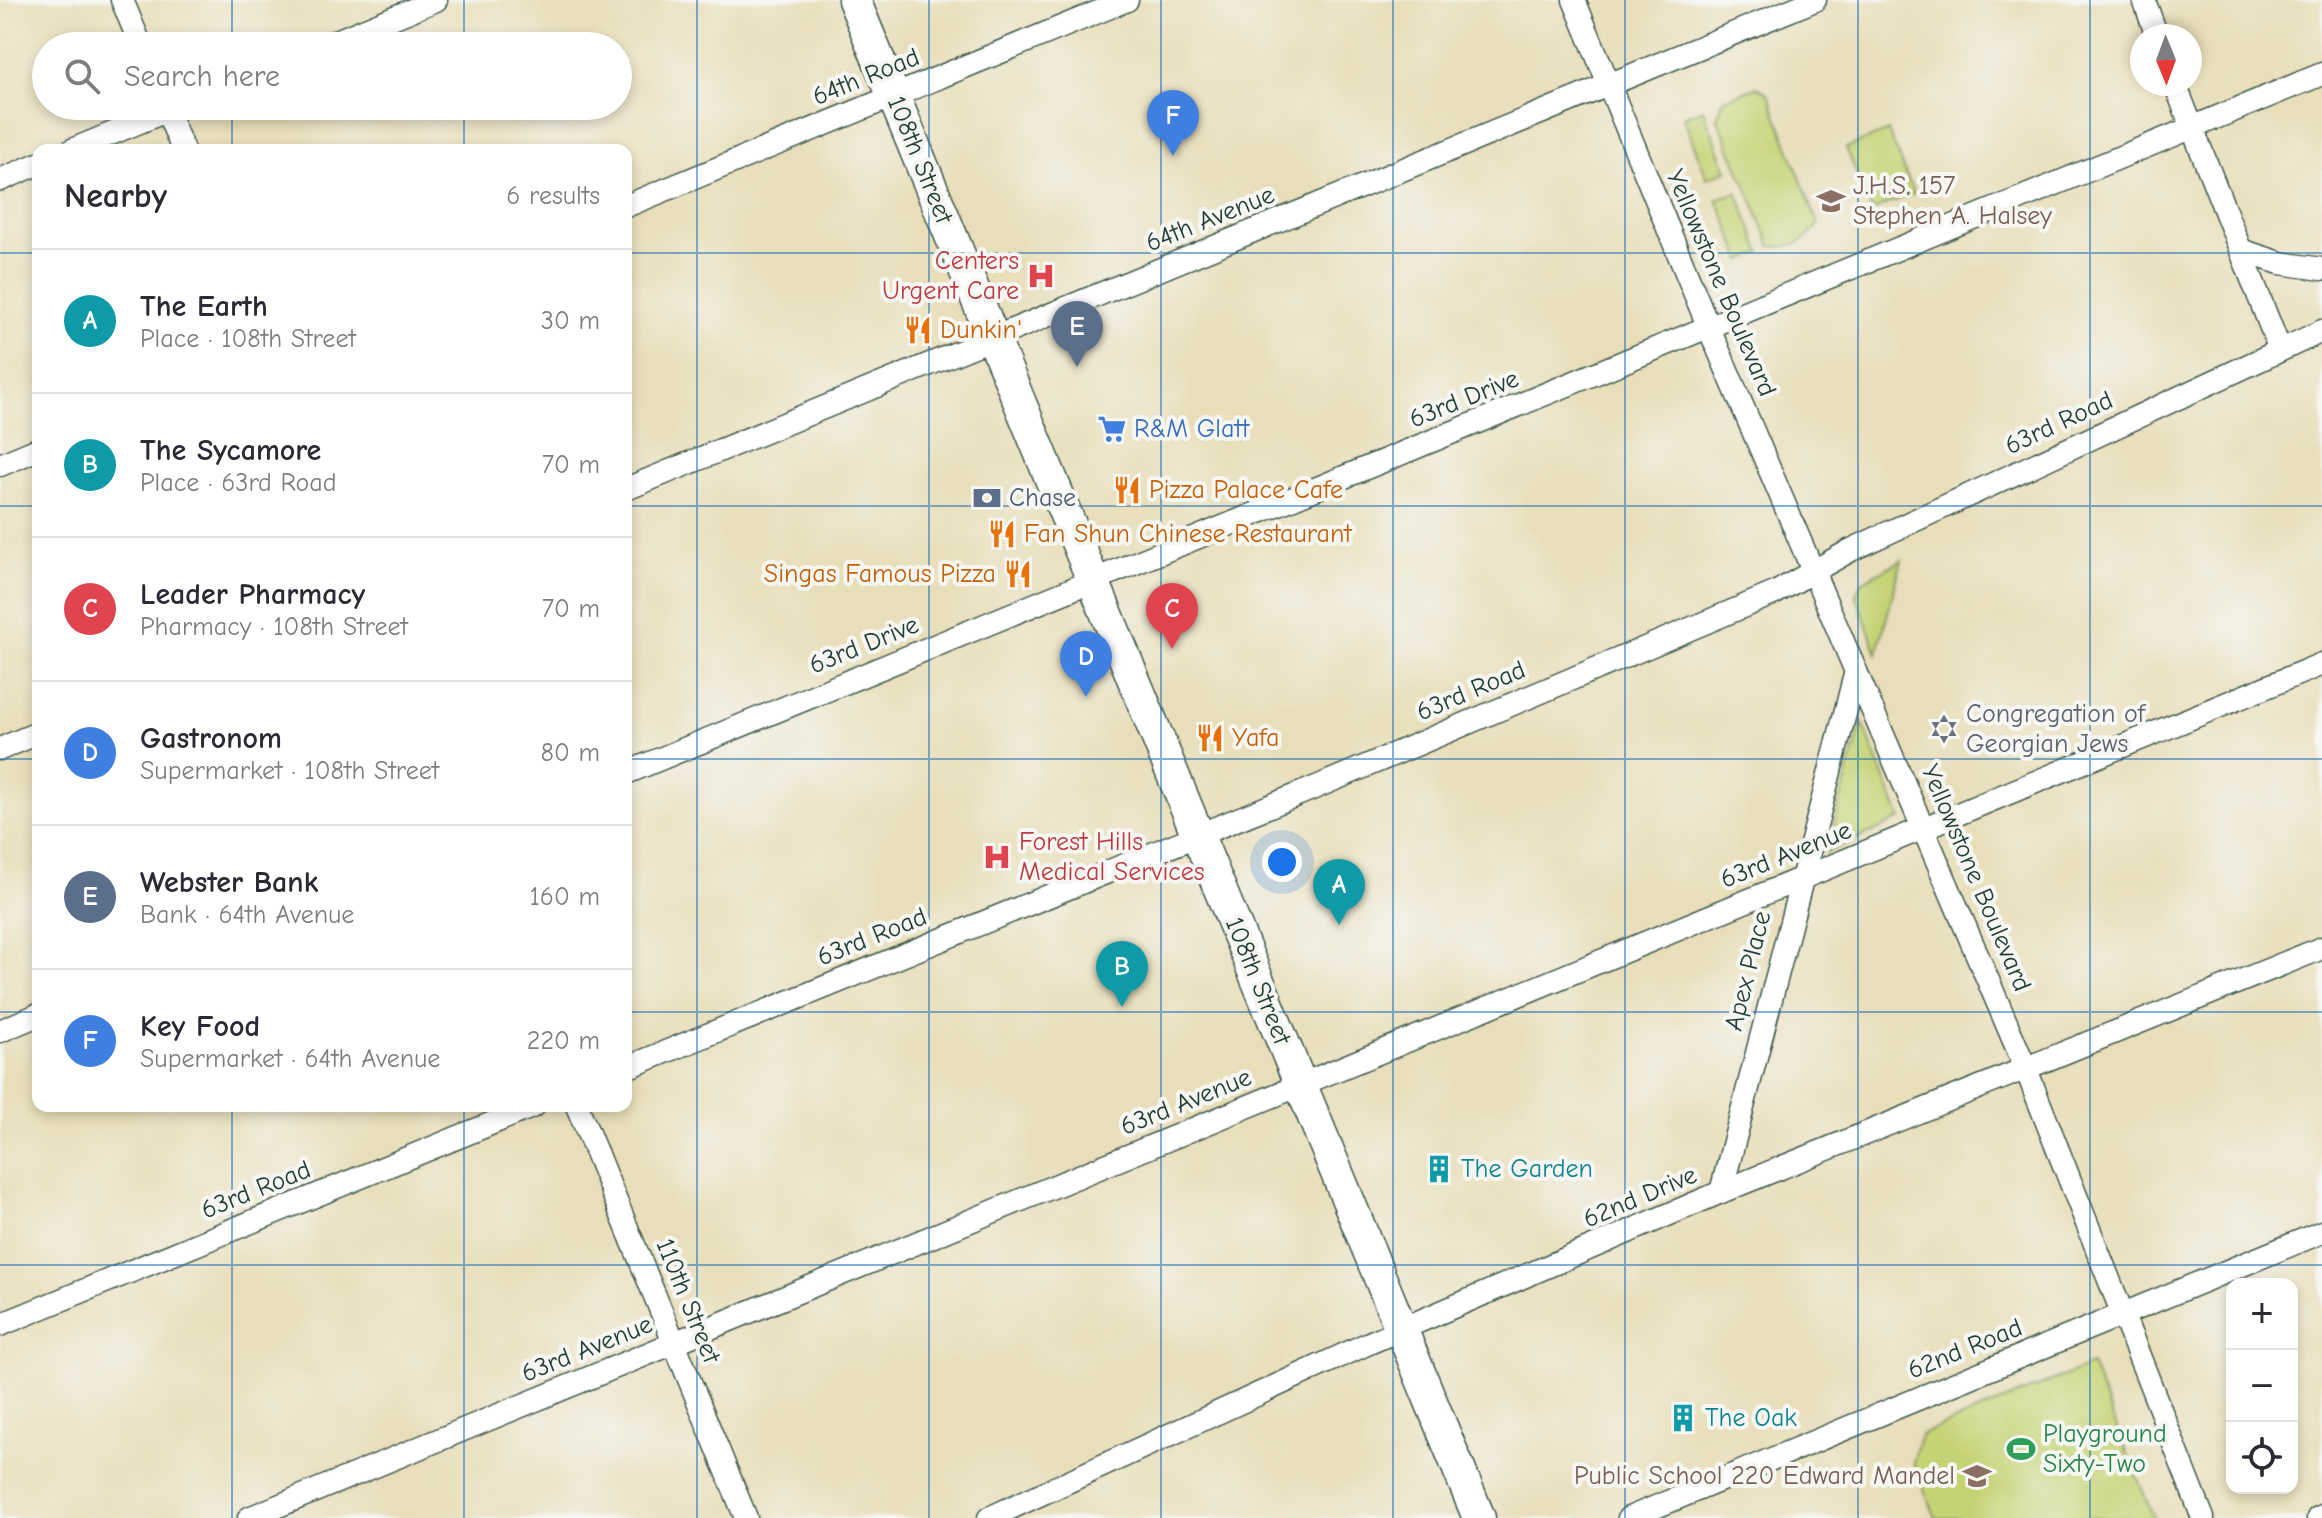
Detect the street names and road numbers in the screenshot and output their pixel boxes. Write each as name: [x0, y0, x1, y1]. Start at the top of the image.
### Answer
street label: 64th Road: [808, 42, 924, 112]
street label: 108th Street: [881, 92, 960, 230]
street label: Yellowstone Boulevard: [1660, 165, 1782, 401]
street label: 64th Avenue: [1141, 180, 1279, 258]
street label: 63rd Drive: [1405, 364, 1523, 434]
street label: 63rd Road: [2000, 385, 2118, 461]
street label: 63rd Drive: [805, 610, 923, 680]
street label: 63rd Road: [1412, 655, 1530, 727]
street label: Yellowstone Boulevard: [1915, 760, 2037, 996]
street label: 63rd Avenue: [1716, 815, 1856, 895]
street label: 63rd Road: [813, 901, 931, 973]
street label: Apex Place: [1719, 908, 1777, 1034]
street label: 108th Street: [1219, 913, 1298, 1051]
street label: 63rd Avenue: [1116, 1062, 1256, 1142]
street label: 63rd Road: [197, 1154, 315, 1226]
street label: 62nd Drive: [1579, 1160, 1701, 1234]
street label: 110th Street: [649, 1234, 727, 1369]
street label: 63rd Avenue: [517, 1309, 657, 1389]
street label: 62nd Road: [1903, 1312, 2027, 1386]

